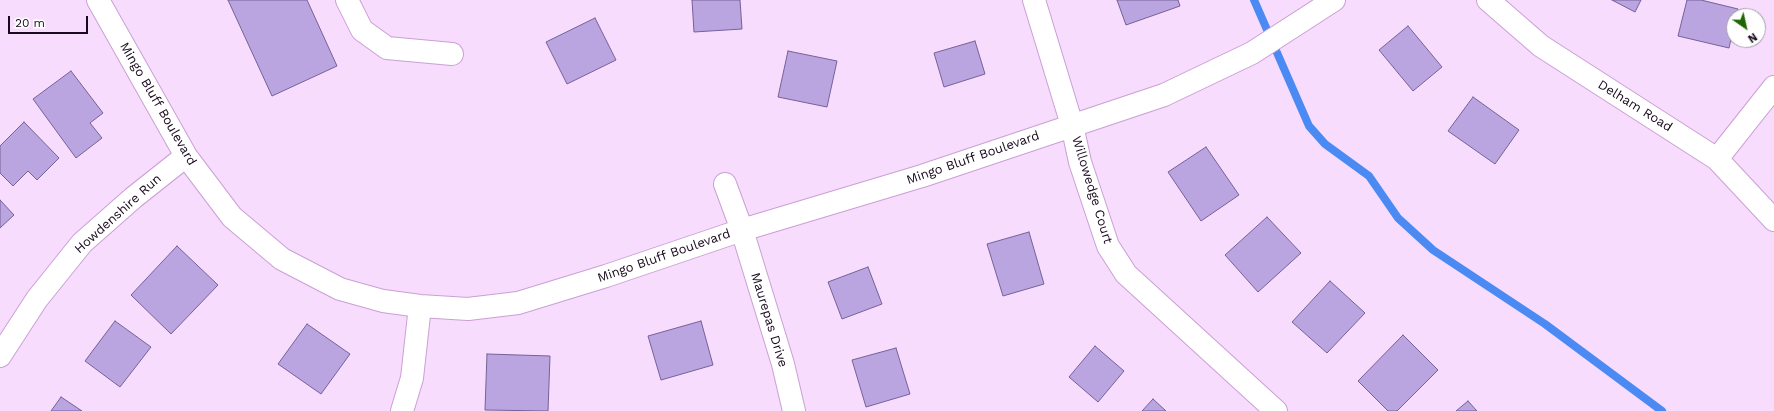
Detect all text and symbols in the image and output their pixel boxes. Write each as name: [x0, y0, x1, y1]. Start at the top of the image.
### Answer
scale bar: [10, 8, 90, 34]
north arrow: [1726, 8, 1766, 48]
text: 20 m: [15, 16, 45, 30]
text: N: [1745, 30, 1759, 45]
street label: Mingo Bluff Boulevard: [116, 40, 200, 168]
street label: Delham Road: [1595, 77, 1675, 135]
street label: Mingo Bluff Boulevard: [904, 128, 1042, 188]
street label: Willowedge Court: [1068, 134, 1116, 246]
street label: Howdenshire Run: [71, 171, 165, 257]
street label: Mingo Bluff Boulevard: [595, 226, 733, 286]
street label: Maurepas Drive: [747, 271, 791, 369]

